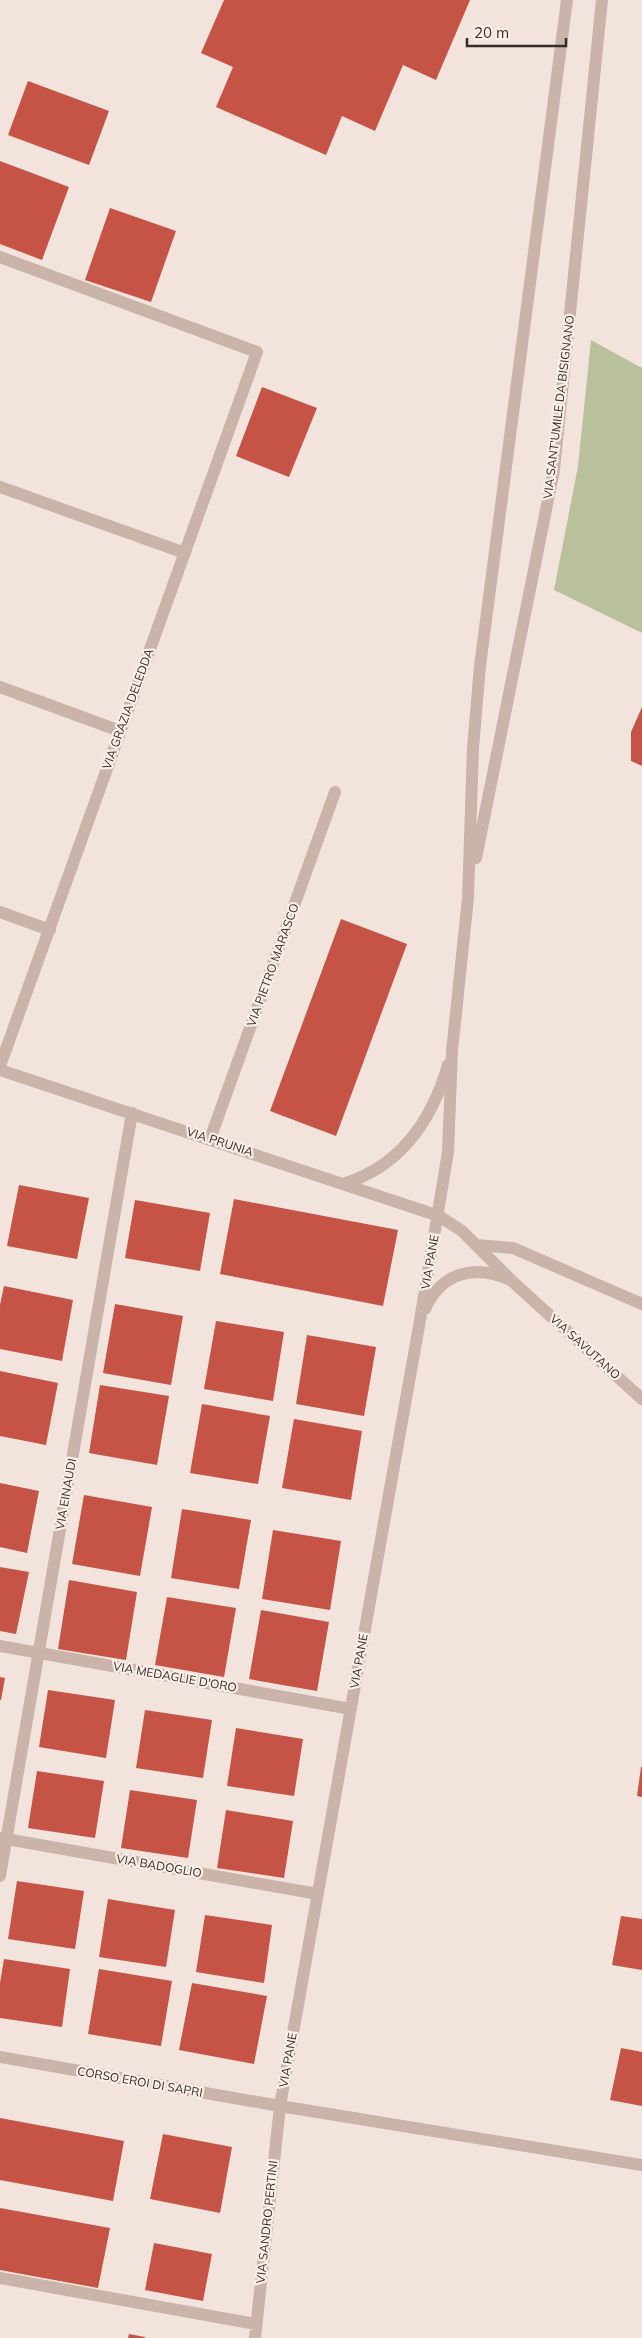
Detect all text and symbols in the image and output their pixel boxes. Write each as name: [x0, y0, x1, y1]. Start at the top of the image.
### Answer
scale bar: [467, 15, 566, 47]
text: 20 m: [474, 23, 509, 42]
street label: VIA SANT'UMILE DA BISIGNANO: [540, 314, 577, 500]
street label: VIA GRAZIA DELEDDA: [99, 646, 156, 771]
street label: VIA PIETRO MARASCO: [243, 901, 302, 1028]
street label: VIA PRUNIA: [185, 1124, 256, 1159]
street label: VIA PANE: [417, 1233, 442, 1290]
street label: VIA SAVUTANO: [547, 1311, 624, 1382]
street label: VIA EINAUDI: [52, 1457, 79, 1531]
street label: VIA PANE: [346, 1632, 371, 1689]
street label: VIA MEDAGLIE D'ORO: [112, 1658, 238, 1695]
street label: VIA BADOGLIO: [115, 1851, 203, 1880]
street label: VIA PANE: [275, 2031, 300, 2088]
street label: CORSO EROI DI SAPRI: [76, 2063, 204, 2100]
street label: VIA SANDRO PERTINI: [253, 2160, 280, 2284]

